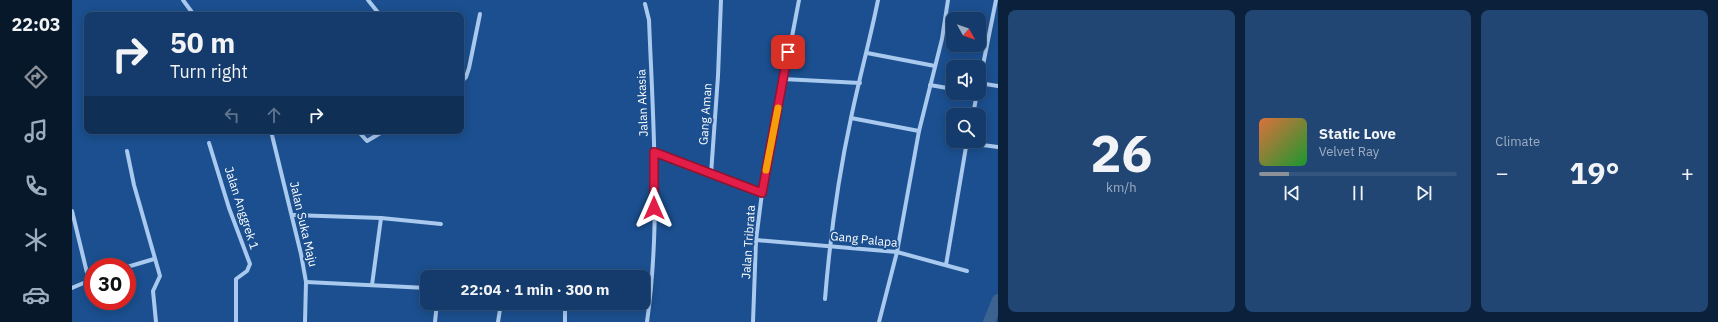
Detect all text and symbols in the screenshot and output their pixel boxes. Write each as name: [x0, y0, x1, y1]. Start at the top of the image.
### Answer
north arrow: [946, 12, 986, 52]
map controls: [946, 12, 986, 148]
text: 22:03: [11, 13, 61, 36]
text: 50 m: [170, 24, 235, 61]
icon: right: [104, 28, 156, 80]
pin: [771, 35, 805, 69]
icon: arrive: [777, 41, 799, 63]
text: Turn right: [170, 60, 248, 83]
button: sound: [946, 60, 986, 100]
icon: directions: [22, 63, 50, 91]
street label: Jalan Akasia: [633, 68, 651, 137]
street label: Gang Aman: [695, 82, 715, 146]
icon: left: [221, 104, 243, 126]
icon: ahead: [263, 104, 285, 126]
icon: right: [305, 104, 327, 126]
button: search: [946, 108, 986, 148]
icon: music: [22, 117, 50, 145]
text: 26: [1090, 119, 1153, 186]
text: Static Love: [1319, 124, 1396, 143]
text: Climate: [1495, 133, 1540, 150]
text: Velvet Ray: [1319, 143, 1379, 160]
text: 19°: [1570, 153, 1620, 192]
text: −: [1495, 158, 1509, 187]
text: +: [1681, 158, 1694, 187]
street label: Jalan Anggrek 1: [222, 165, 262, 251]
icon: phone: [22, 172, 50, 200]
text: km/h: [1106, 179, 1137, 196]
street label: Jalan Suka Maju: [287, 180, 321, 268]
icon: previous: [1281, 182, 1303, 204]
icon: pause: [1347, 182, 1369, 204]
icon: next: [1413, 182, 1435, 204]
position arrow: [633, 187, 675, 229]
street label: Jalan Tribrata: [738, 204, 758, 279]
icon: climate: [22, 226, 50, 254]
street label: Gang Palapa: [830, 228, 899, 250]
speed limit sign: 30: [84, 258, 136, 310]
text: 22:04 · 1 min · 300 m: [461, 280, 609, 299]
icon: car: [22, 281, 50, 309]

